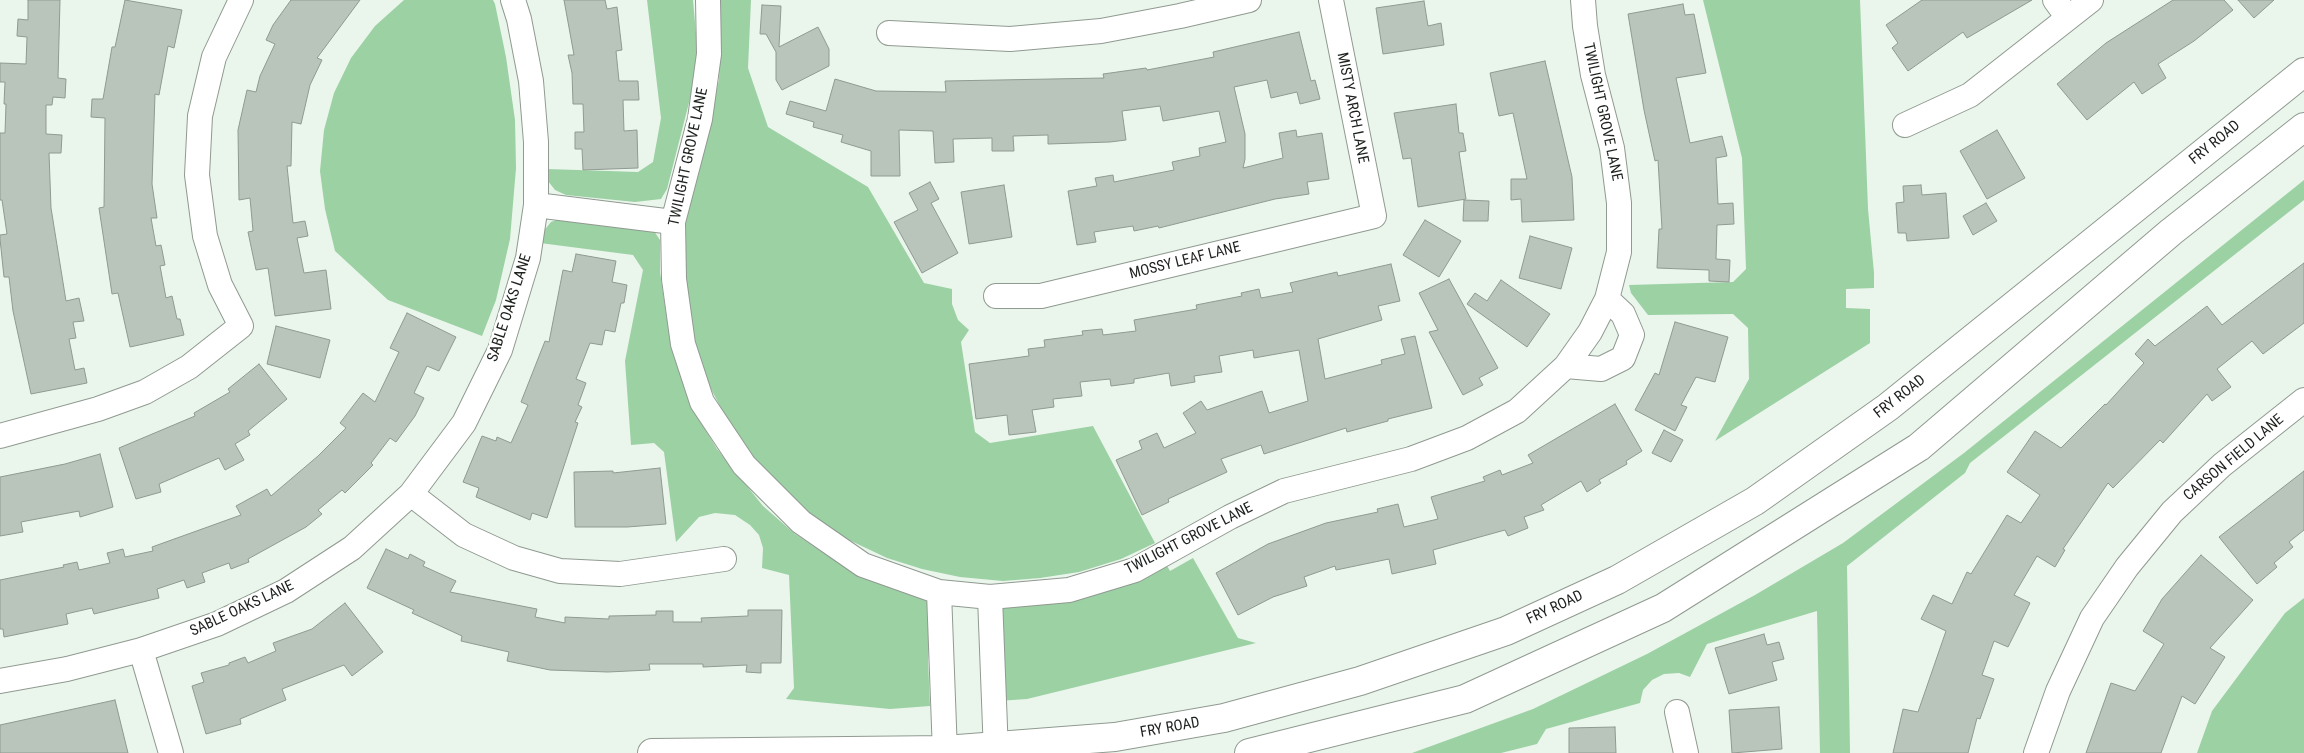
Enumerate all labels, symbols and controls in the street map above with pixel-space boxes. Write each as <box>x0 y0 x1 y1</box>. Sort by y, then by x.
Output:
street label: TWILIGHT GROVE LANE <box>1579 41 1625 183</box>
street label: MISTY ARCH LANE <box>1332 51 1372 165</box>
street label: TWILIGHT GROVE LANE <box>666 86 712 228</box>
street label: FRY ROAD <box>2186 117 2244 169</box>
street label: MOSSY LEAF LANE <box>1128 239 1242 283</box>
street label: SABLE OAKS LANE <box>484 252 536 364</box>
street label: FRY ROAD <box>1871 371 1929 423</box>
street label: CARSON FIELD LANE <box>2180 411 2288 505</box>
street label: TWILIGHT GROVE LANE <box>1122 499 1256 579</box>
street label: SABLE OAKS LANE <box>187 577 297 641</box>
street label: FRY ROAD <box>1524 587 1586 629</box>
street label: FRY ROAD <box>1139 714 1201 742</box>

